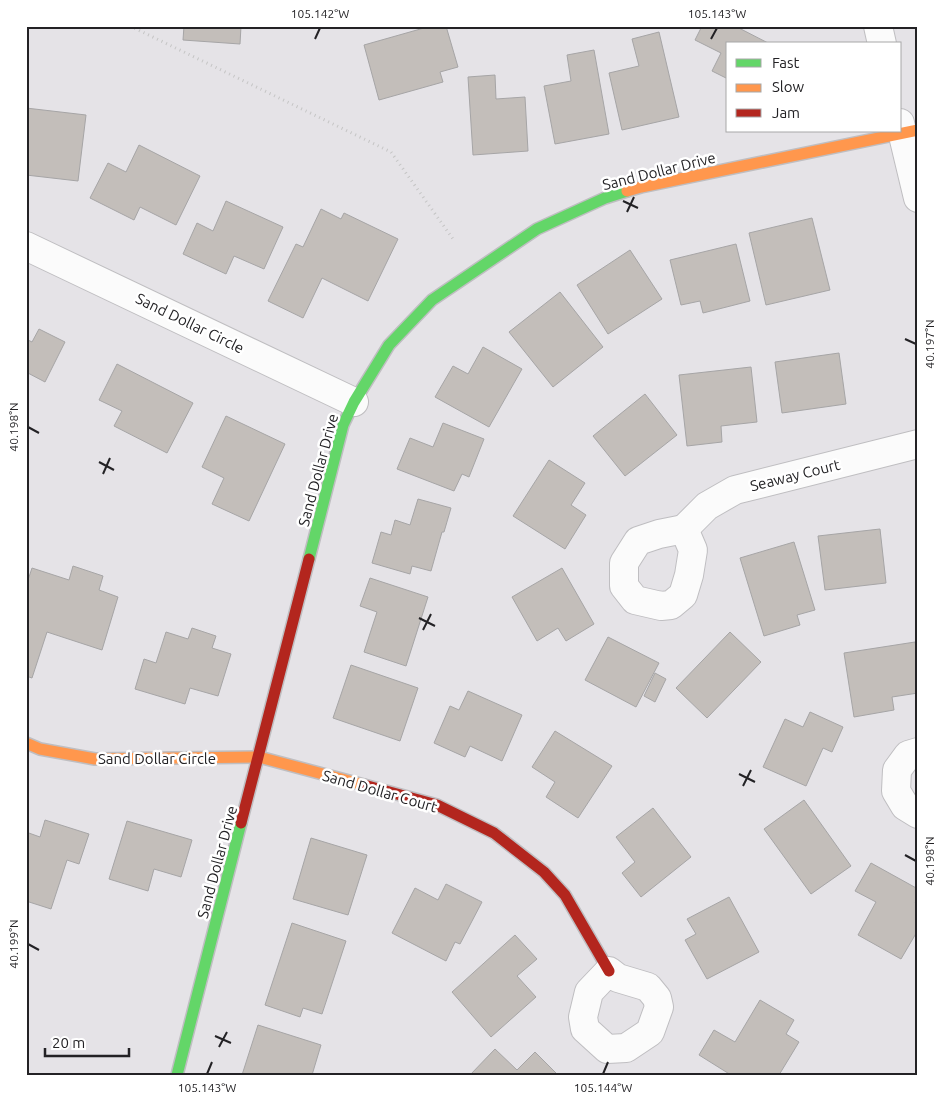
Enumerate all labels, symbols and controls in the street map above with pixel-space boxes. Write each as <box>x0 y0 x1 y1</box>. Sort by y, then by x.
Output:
text: 105.142°W <box>291 7 349 20</box>
text: 105.143°W <box>688 7 746 20</box>
legend <box>726 42 902 132</box>
text: Fast <box>772 54 800 71</box>
text: Slow <box>772 78 805 95</box>
text: Jam <box>772 104 800 121</box>
street label: Sand Dollar Drive <box>601 149 717 193</box>
street label: Sand Dollar Circle <box>133 289 247 357</box>
text: 40.197°N <box>923 319 936 369</box>
text: 40.198°N <box>7 402 20 452</box>
street label: Sand Dollar Drive <box>295 412 341 528</box>
street label: Seaway Court <box>748 456 842 494</box>
street label: Sand Dollar Circle <box>98 750 216 767</box>
street label: Sand Dollar Court <box>321 766 439 816</box>
street label: Sand Dollar Drive <box>194 804 240 920</box>
text: 40.198°N <box>923 836 936 886</box>
text: 40.199°N <box>7 919 20 969</box>
scale bar <box>45 1026 129 1058</box>
text: 20 m <box>52 1034 85 1051</box>
text: 105.143°W <box>178 1081 236 1094</box>
text: 105.144°W <box>574 1081 632 1094</box>

